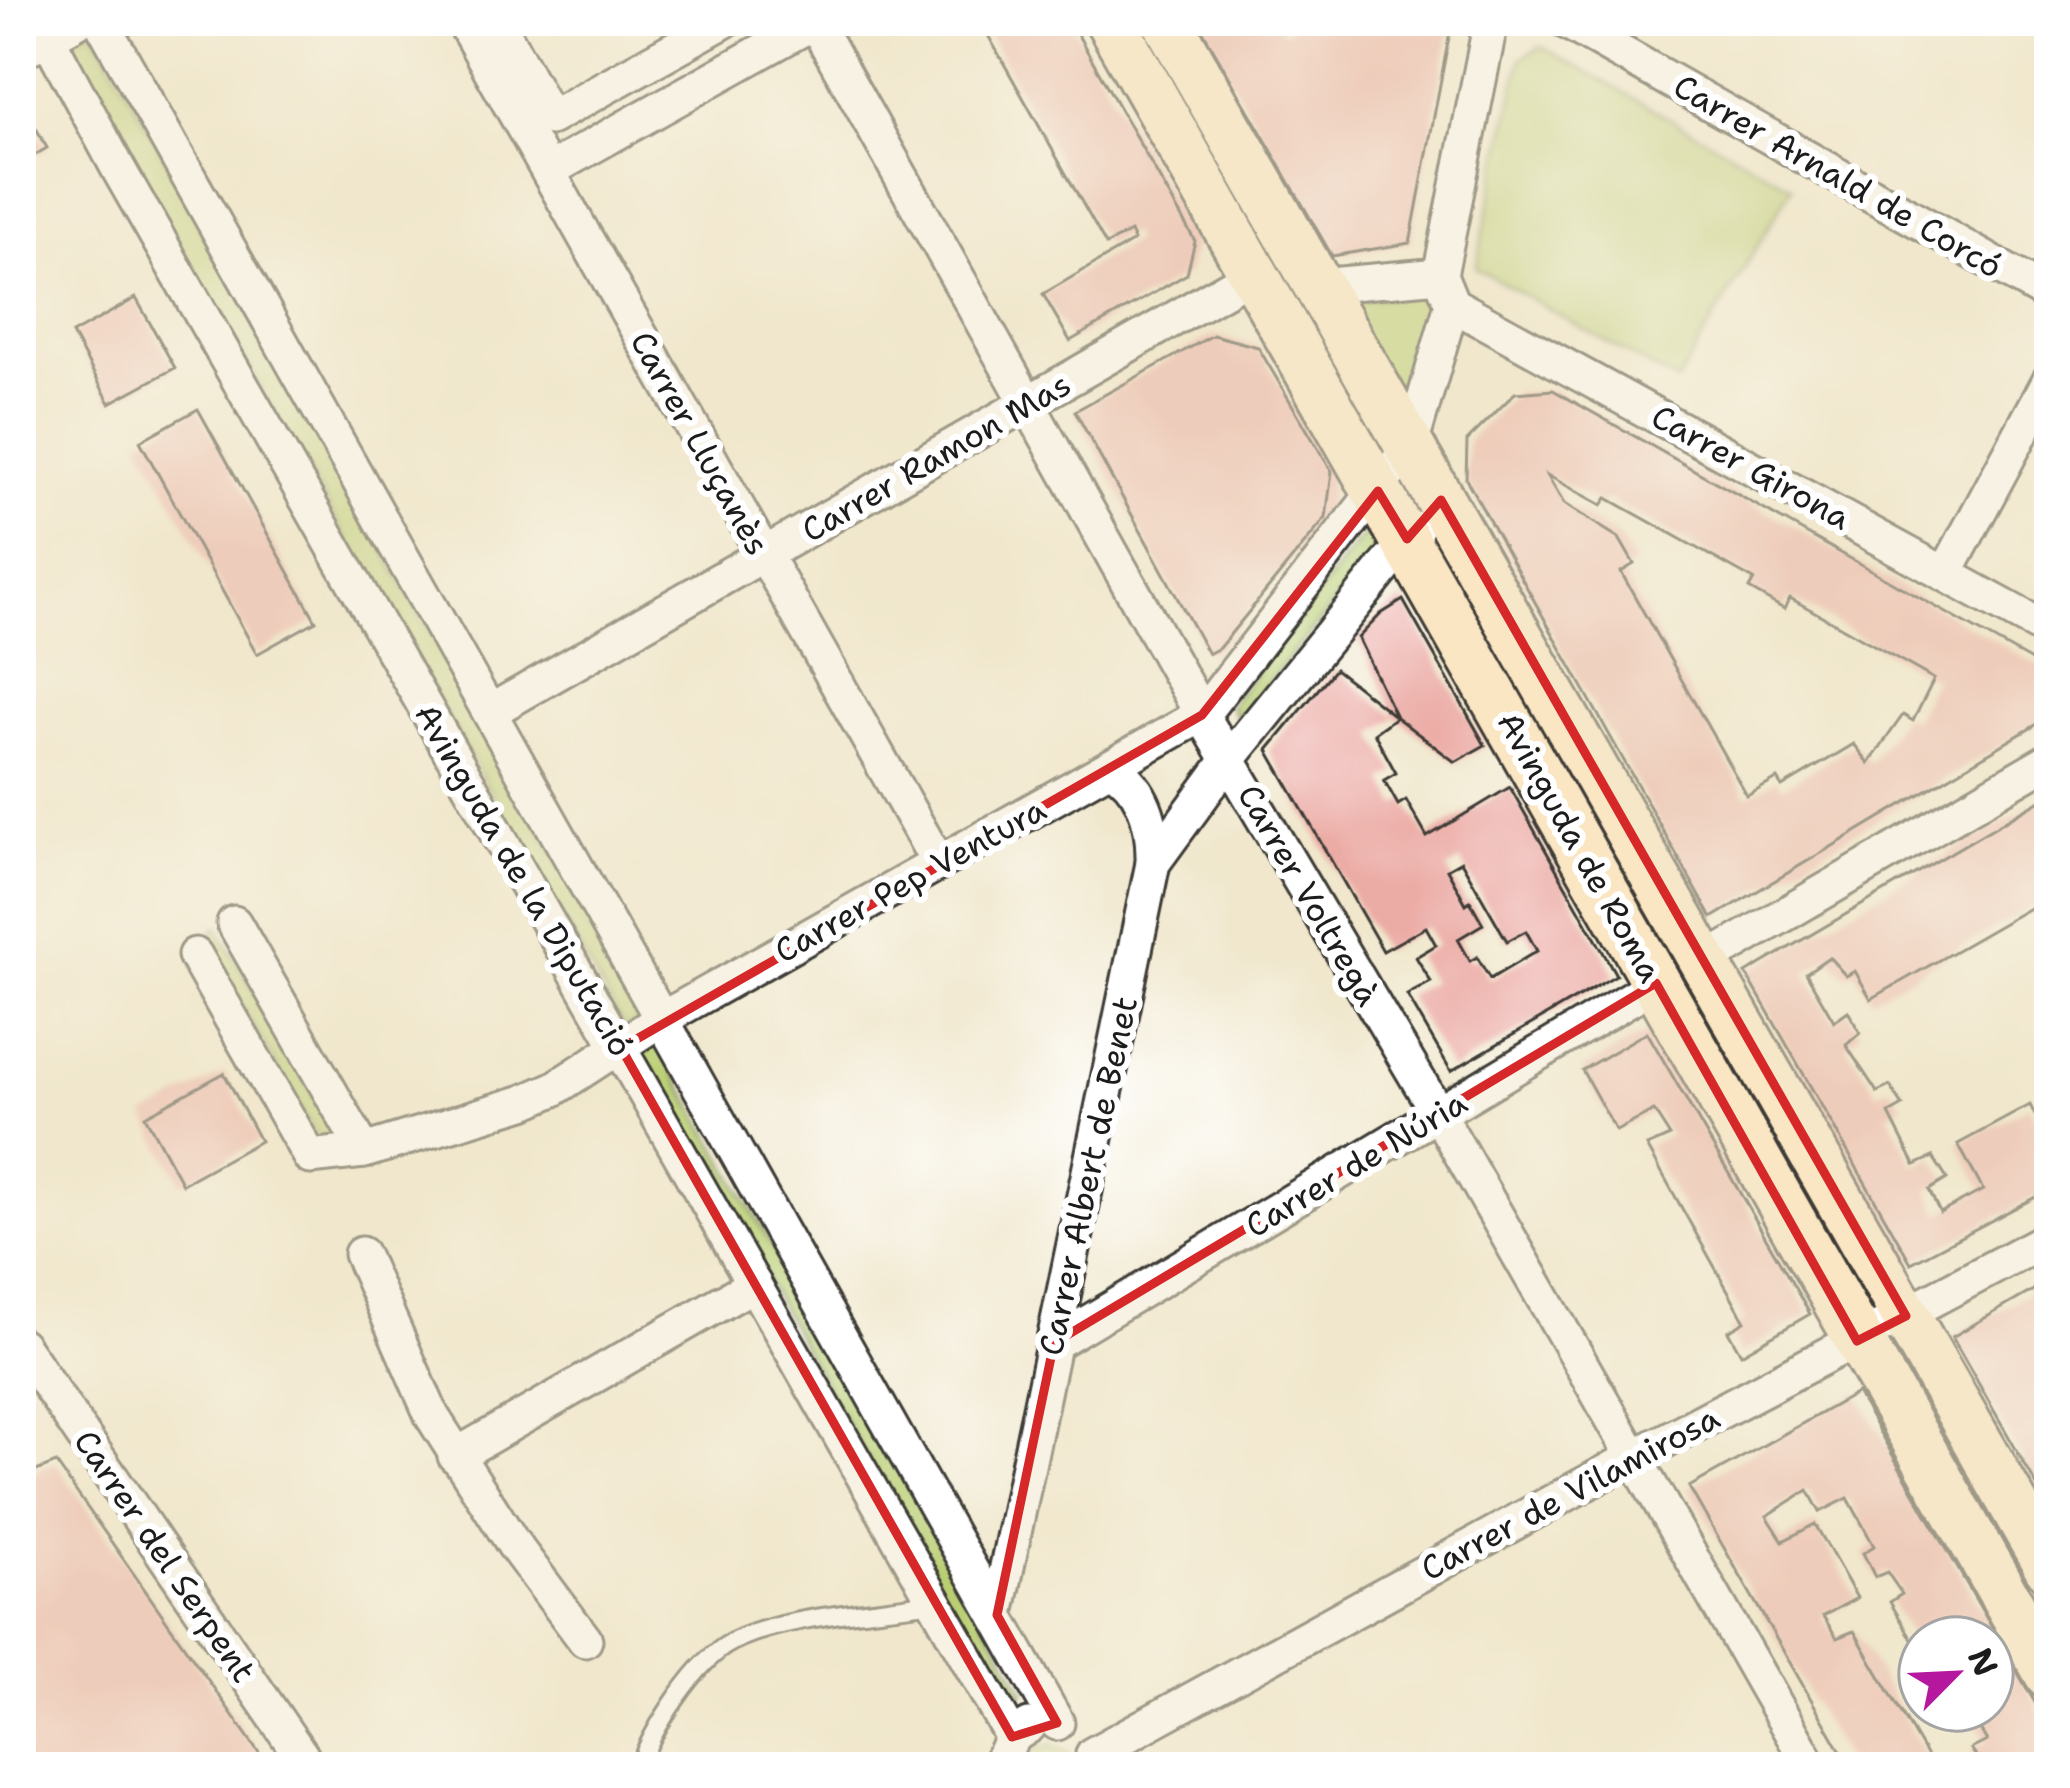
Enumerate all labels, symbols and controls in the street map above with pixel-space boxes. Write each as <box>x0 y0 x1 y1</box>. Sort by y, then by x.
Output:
street label: Carrer Arnald de Corcó <box>1665 63 2011 289</box>
street label: Carrer Lluçanès <box>620 323 780 563</box>
street label: Carrer Ramon Mas <box>793 362 1079 552</box>
street label: Carrer Girona <box>1643 394 1859 540</box>
street label: Avinguda de la Diputació <box>404 695 644 1065</box>
street label: Avinguda de Roma <box>1487 704 1673 990</box>
street label: Carrer Voltregà <box>1227 776 1391 1014</box>
street label: Carrer Pep Ventura <box>766 787 1054 973</box>
street label: Carrer Albert de Benet <box>1028 992 1148 1360</box>
street label: Carrer de Núria <box>1237 1080 1475 1248</box>
street label: Carrer de Vilamirosa <box>1413 1395 1727 1591</box>
street label: Carrer del Serpent <box>64 1421 266 1691</box>
north arrow <box>1896 1614 2016 1734</box>
text: N <box>1957 1641 2009 1683</box>

